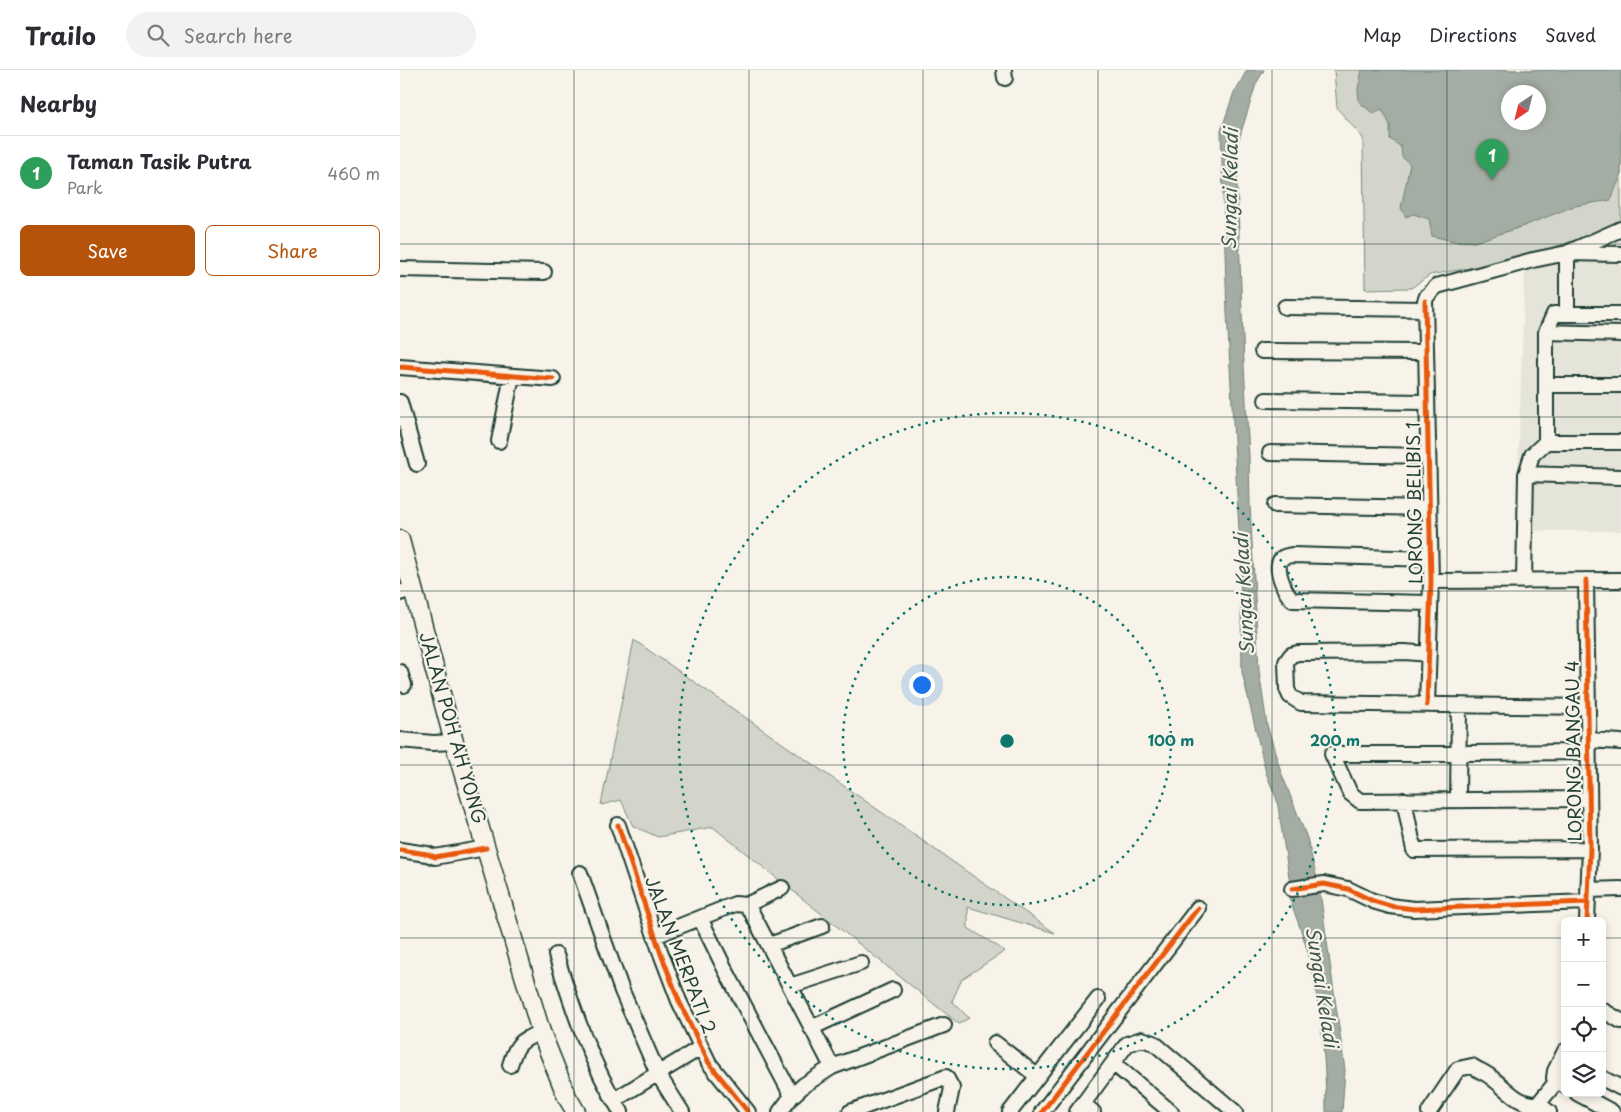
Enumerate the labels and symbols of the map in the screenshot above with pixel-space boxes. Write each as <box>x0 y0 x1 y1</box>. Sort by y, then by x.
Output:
north arrow <box>1501 85 1546 130</box>
water label: Sungai Keladi <box>1214 125 1244 250</box>
pin: 1 <box>1476 139 1508 180</box>
street label: LORONG BELIBIS 1 <box>1399 422 1428 584</box>
water label: Sungai Keladi <box>1226 530 1260 656</box>
street label: JALAN POH AH YONG <box>413 629 494 827</box>
street label: LORONG BANGAU 4 <box>1557 660 1588 842</box>
your location <box>909 672 935 698</box>
text: 100 m <box>1148 728 1194 751</box>
text: 200 m <box>1310 728 1360 751</box>
centre of rings <box>998 732 1016 750</box>
street label: JALAN MERPATI 2 <box>639 872 724 1037</box>
water label: Sungai Keladi <box>1300 925 1347 1052</box>

